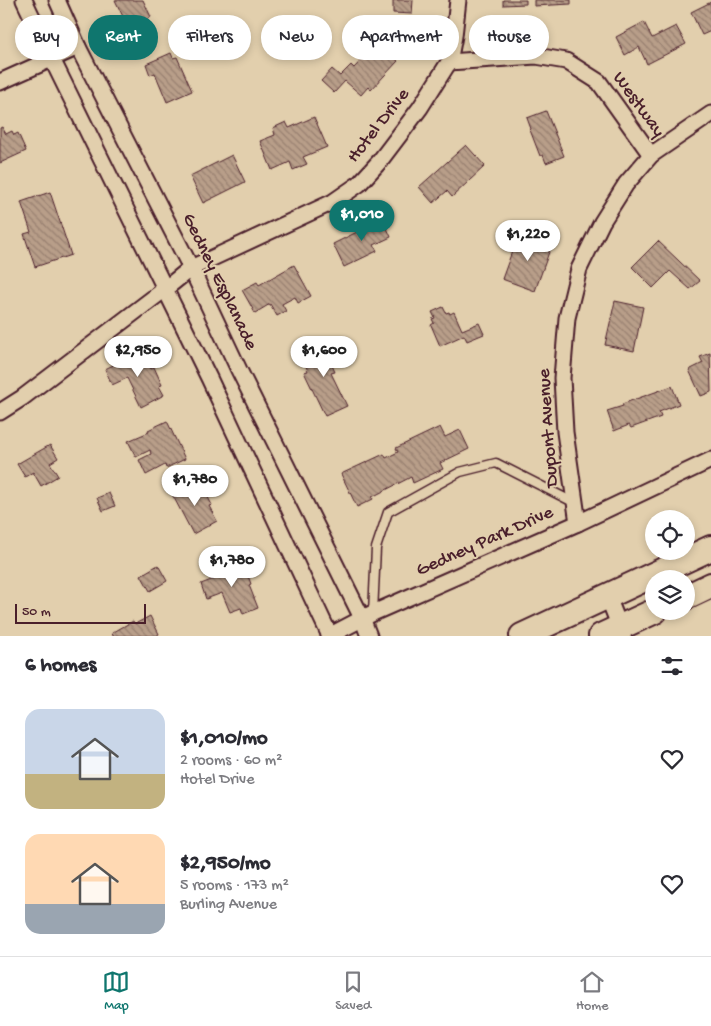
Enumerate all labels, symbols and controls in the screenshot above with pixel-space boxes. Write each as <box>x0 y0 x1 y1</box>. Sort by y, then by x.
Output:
chip: Buy <box>15 15 78 60</box>
chip: Rent <box>88 15 158 60</box>
chip: Filters <box>168 15 251 60</box>
chip: New <box>261 15 332 60</box>
chip: Apartment <box>342 15 459 60</box>
chip: House <box>469 15 549 60</box>
street label: Westway <box>607 68 670 143</box>
street label: Hotel Drive <box>343 84 415 168</box>
pin: $1,010 <box>321 200 403 242</box>
text: $1,010 <box>340 206 384 225</box>
street label: Gedney Esplanade <box>176 210 262 354</box>
pin: $1,220 <box>487 220 569 262</box>
text: $1,220 <box>506 226 550 245</box>
pin: $2,950 <box>97 336 179 378</box>
pin: $1,600 <box>283 336 365 378</box>
text: $2,950 <box>115 342 161 361</box>
text: $1,600 <box>302 342 346 361</box>
street label: Dupont Avenue <box>533 368 565 490</box>
pin: $1,780 <box>154 464 236 507</box>
text: $1,780 <box>173 471 217 490</box>
street label: Gedney Park Drive <box>413 501 557 583</box>
map controls <box>645 510 695 620</box>
button: locate <box>645 510 695 560</box>
pin: $1,780 <box>191 546 273 588</box>
text: $1,780 <box>210 552 254 571</box>
button: layers <box>645 570 695 620</box>
scale bar <box>15 601 146 624</box>
text: 50 m <box>22 604 51 621</box>
icon: filters <box>658 652 686 680</box>
text: 6 homes <box>25 654 96 679</box>
text: $1,010/mo <box>180 727 268 752</box>
icon: home <box>65 729 125 789</box>
icon: heart <box>658 745 686 773</box>
text: 2 rooms · 60 m² <box>180 752 282 771</box>
text: Hotel Drive <box>180 771 254 790</box>
text: $2,950/mo <box>180 852 271 877</box>
icon: home <box>65 854 125 914</box>
icon: heart <box>658 870 686 898</box>
text: 5 rooms · 173 m² <box>180 877 289 896</box>
text: Burling Avenue <box>180 896 277 915</box>
tab: Map <box>102 968 130 1015</box>
tab: Saved <box>335 968 371 1015</box>
tab: Home <box>576 968 609 1015</box>

